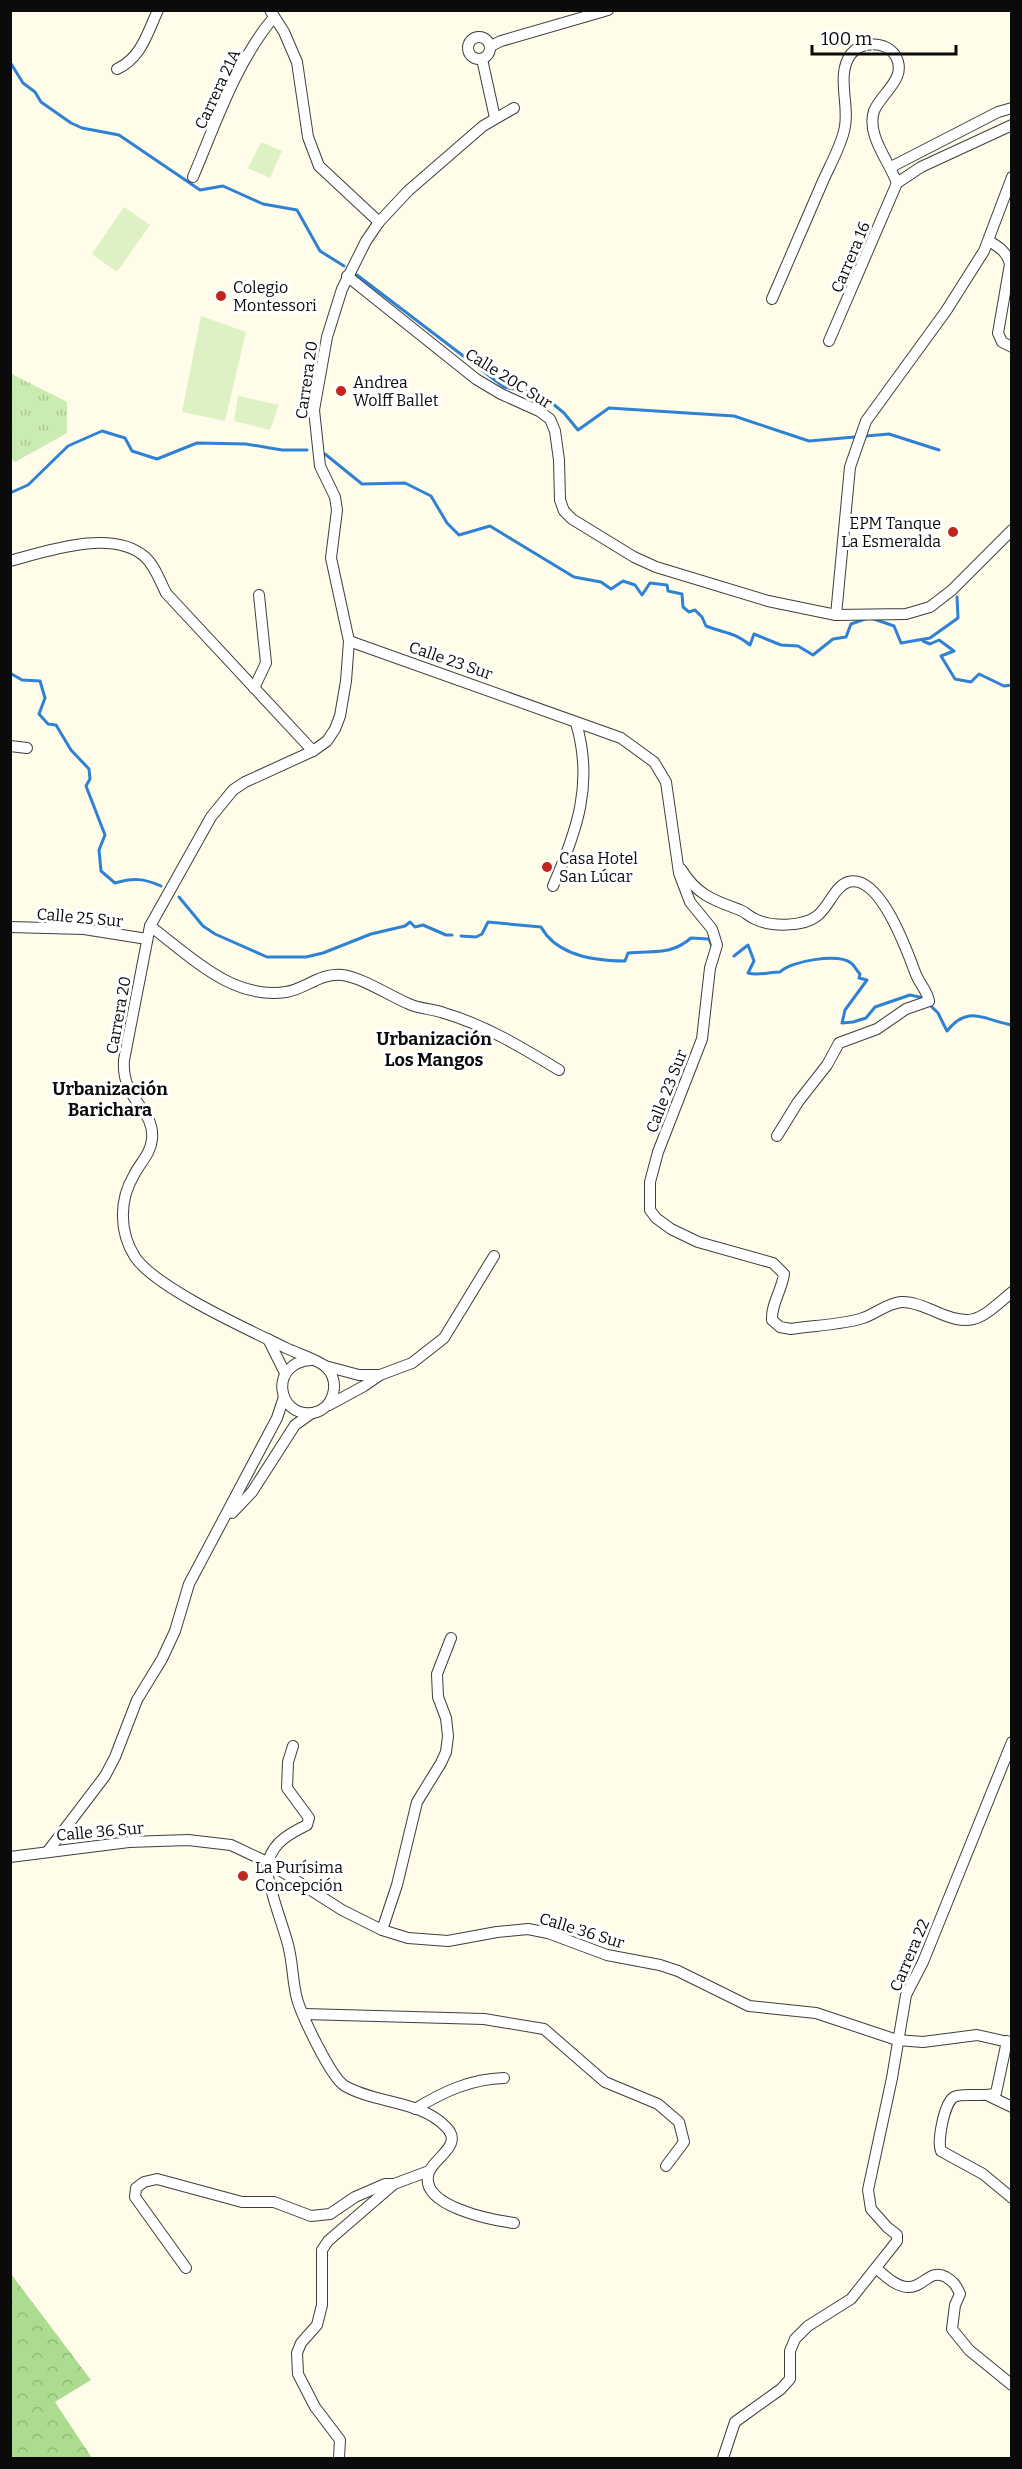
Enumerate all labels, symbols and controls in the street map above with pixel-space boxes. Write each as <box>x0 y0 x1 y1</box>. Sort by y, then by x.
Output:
scale bar <box>812 18 956 56</box>
text: 100 m <box>821 28 872 50</box>
street label: Carrera 21A <box>191 46 245 132</box>
street label: Carrera 16 <box>827 219 874 296</box>
place label: Colegio Montessori <box>233 278 317 315</box>
marker: Colegio Montessori <box>214 289 228 303</box>
street label: Carrera 20 <box>292 340 321 420</box>
street label: Calle 20C Sur <box>462 344 556 413</box>
place label: Andrea Wolff Ballet <box>353 373 439 410</box>
marker: Andrea Wolff Ballet <box>334 384 348 398</box>
place label: EPM Tanque La Esmeralda <box>841 514 941 551</box>
marker: EPM Tanque La Esmeralda <box>946 525 960 539</box>
street label: Calle 23 Sur <box>406 637 495 684</box>
place label: Casa Hotel San Lúcar <box>559 849 638 886</box>
marker: Casa Hotel San Lúcar <box>540 860 554 874</box>
street label: Calle 25 Sur <box>36 904 124 931</box>
street label: Carrera 20 <box>102 975 135 1055</box>
district label: Urbanización Los Mangos <box>376 1028 492 1071</box>
street label: Calle 23 Sur <box>642 1047 691 1135</box>
district label: Urbanización Barichara <box>52 1078 168 1121</box>
street label: Calle 36 Sur <box>55 1818 145 1845</box>
place label: La Purísima Concepción <box>255 1858 343 1895</box>
marker: La Purísima Concepción <box>236 1869 250 1883</box>
street label: Calle 36 Sur <box>537 1909 627 1952</box>
street label: Carrera 22 <box>886 1916 933 1994</box>

